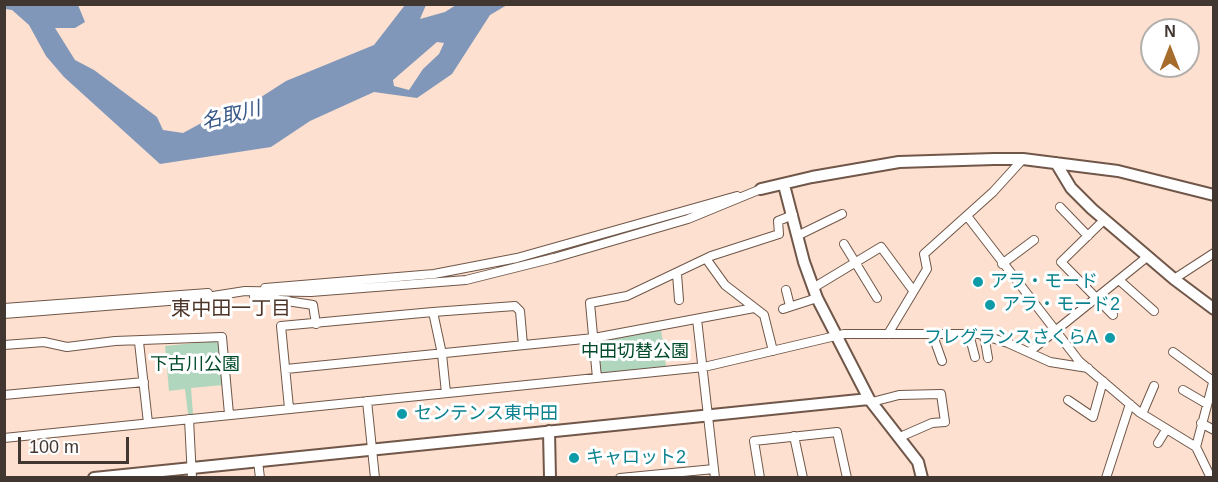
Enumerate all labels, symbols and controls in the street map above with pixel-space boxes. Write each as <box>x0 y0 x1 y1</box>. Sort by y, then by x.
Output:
north arrow <box>1140 18 1200 78</box>
text: N <box>1164 23 1176 40</box>
water label: 名取川 <box>199 97 263 135</box>
place label: アラ・モード <box>990 271 1098 293</box>
marker: アラ・モード <box>971 275 985 289</box>
place label: アラ・モード2 <box>1002 294 1120 316</box>
district label: 東中田一丁目 <box>171 297 291 321</box>
marker: アラ・モード2 <box>983 298 997 312</box>
place label: フレグランスさくらA <box>924 327 1098 349</box>
marker: フレグランスさくらA <box>1103 331 1117 345</box>
park label: 中田切替公園 <box>581 341 689 363</box>
park label: 下古川公園 <box>150 354 240 376</box>
place label: センテンス東中田 <box>414 403 558 425</box>
marker: センテンス東中田 <box>395 407 409 421</box>
scale bar <box>21 425 132 463</box>
text: 100 m <box>29 437 79 457</box>
place label: キャロット2 <box>586 447 686 469</box>
marker: キャロット2 <box>567 451 581 465</box>

